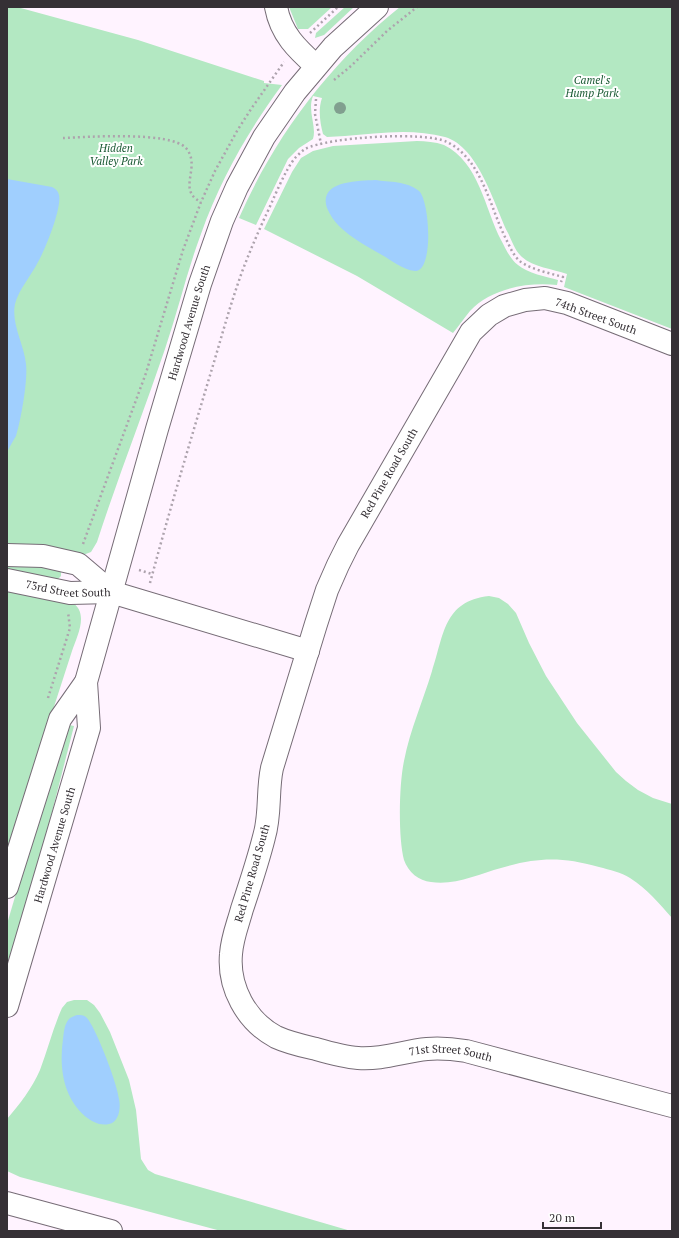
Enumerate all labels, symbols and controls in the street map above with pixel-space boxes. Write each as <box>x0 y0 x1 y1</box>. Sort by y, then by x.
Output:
park label: Camel's Hump Park <box>564 73 619 100</box>
park label: Hidden Valley Park <box>89 141 143 168</box>
street label: Hardwood Avenue South <box>165 262 213 382</box>
street label: 74th Street South <box>553 295 639 337</box>
street label: Red Pine Road South <box>357 425 421 521</box>
street label: 73rd Street South <box>24 577 111 600</box>
street label: Hardwood Avenue South <box>31 785 78 905</box>
street label: Red Pine Road South <box>231 822 273 924</box>
street label: 71st Street South <box>408 1042 494 1065</box>
scale bar <box>543 1204 601 1230</box>
text: 20 m <box>549 1210 576 1225</box>

